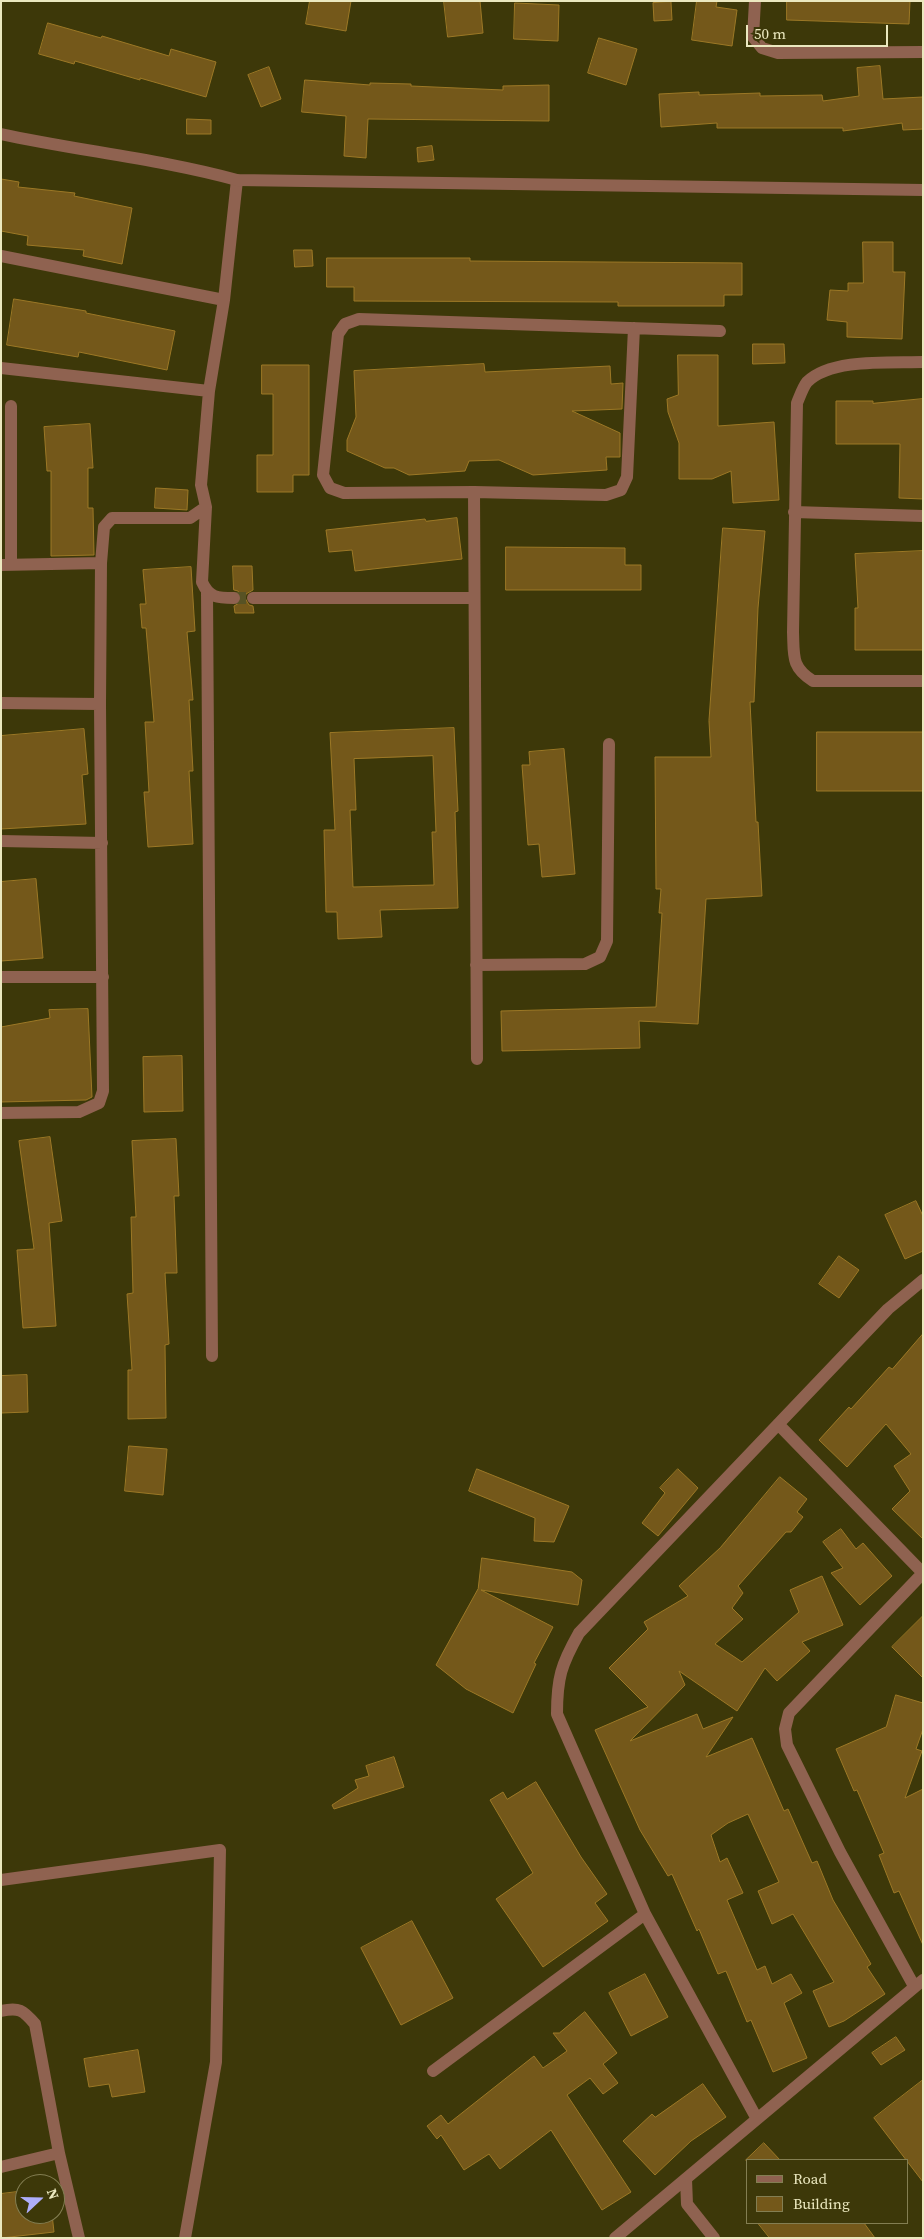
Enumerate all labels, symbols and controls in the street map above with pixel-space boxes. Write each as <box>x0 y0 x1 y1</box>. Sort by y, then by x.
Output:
scale bar <box>749 15 892 47</box>
text: 50 m <box>754 23 786 44</box>
legend <box>746 2159 909 2224</box>
text: Road <box>793 2168 827 2189</box>
north arrow <box>15 2174 65 2224</box>
text: N <box>42 2186 64 2202</box>
text: Building <box>793 2193 850 2214</box>

